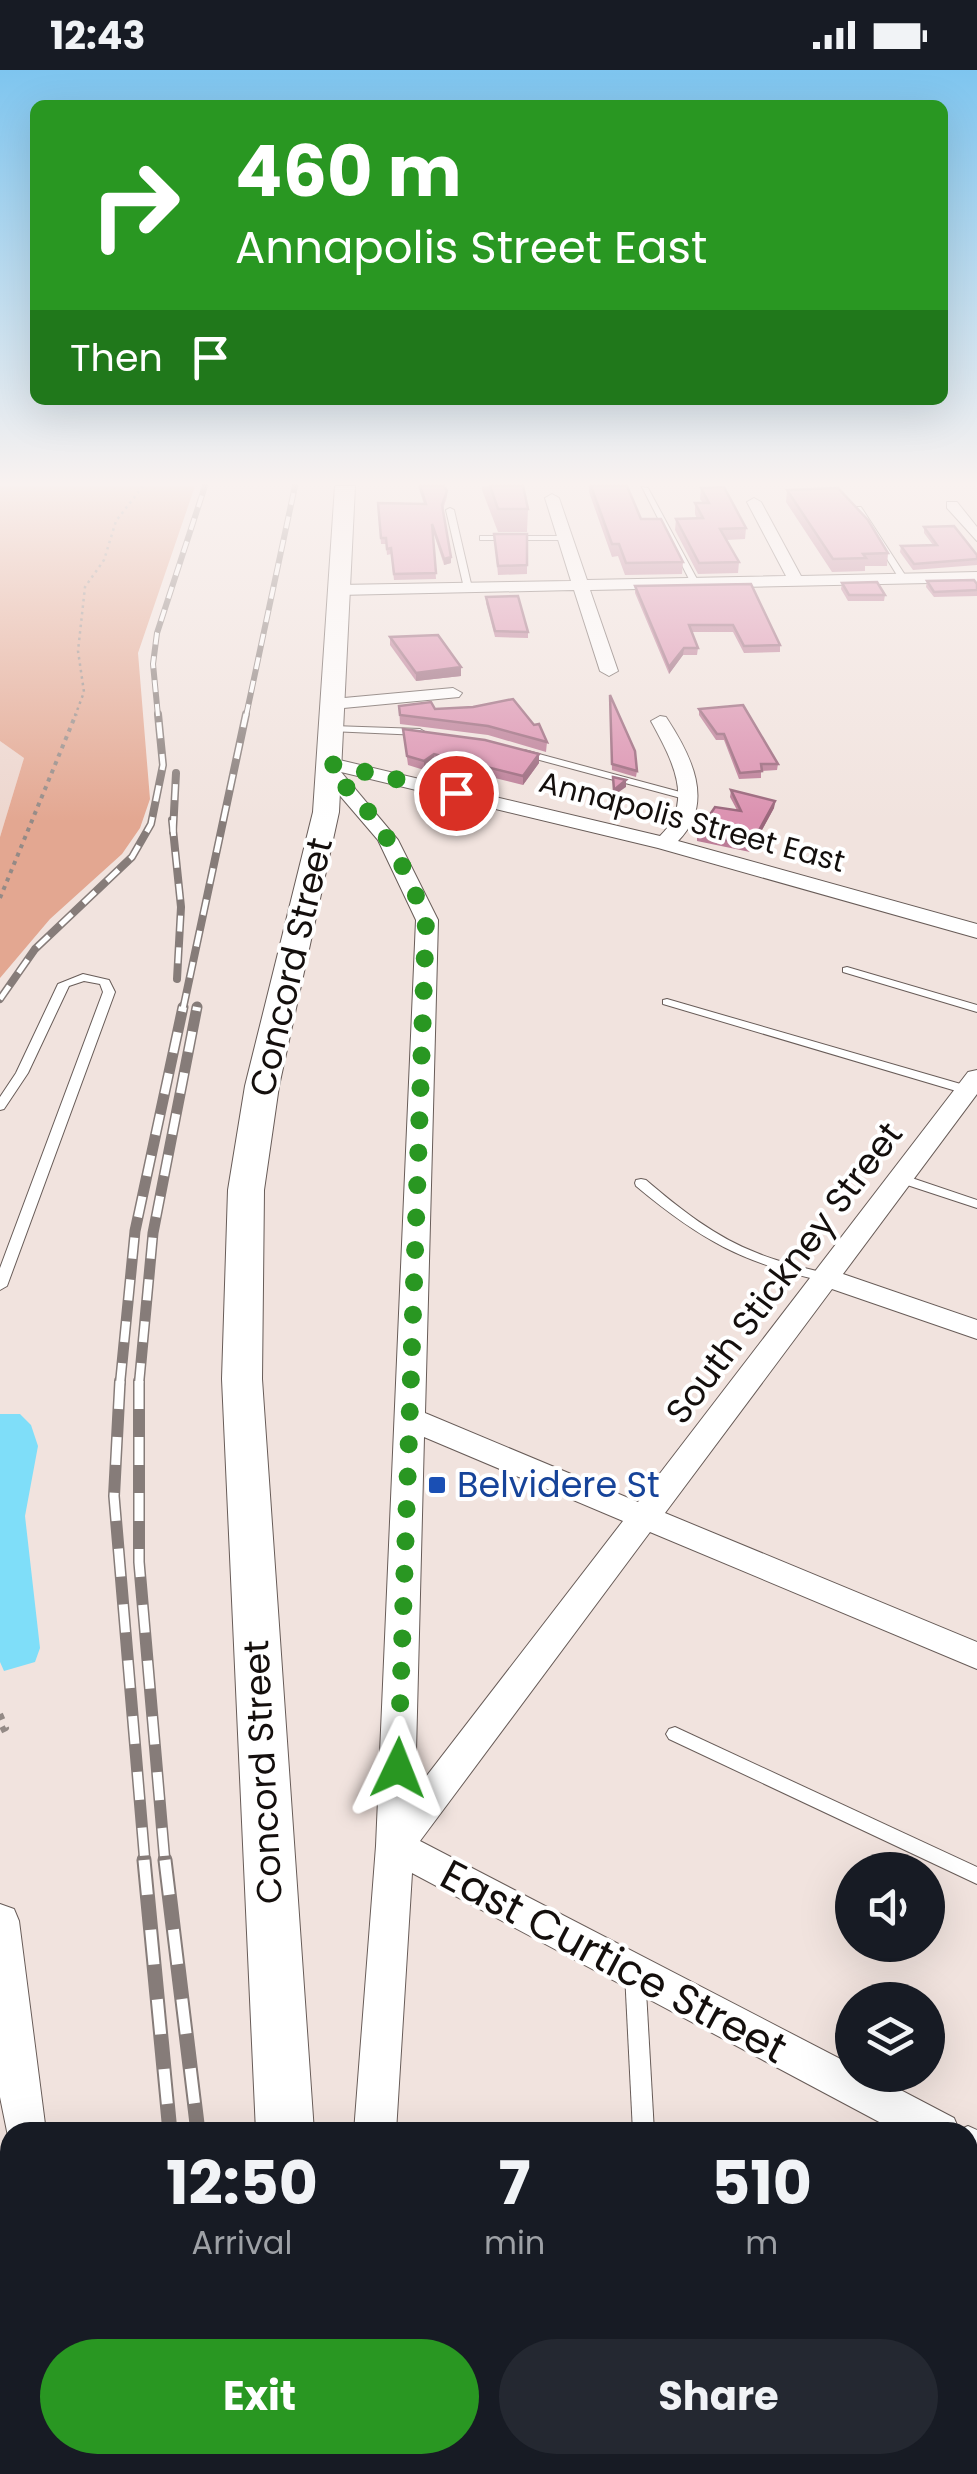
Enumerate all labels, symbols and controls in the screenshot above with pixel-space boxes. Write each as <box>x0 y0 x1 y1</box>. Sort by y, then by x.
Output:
text: 12:43 <box>50 9 146 62</box>
text: 460 m <box>235 122 462 221</box>
icon: right <box>70 140 200 270</box>
text: Annapolis Street East <box>235 216 707 279</box>
icon: arrive <box>183 330 238 385</box>
text: Then <box>70 331 163 384</box>
pin <box>414 751 499 836</box>
street label: Annapolis Street East <box>534 760 850 883</box>
icon: arrive <box>429 766 484 821</box>
street label: Concord Street <box>237 833 344 1101</box>
street label: South Stickney Street <box>654 1112 913 1434</box>
place label: Belvidere St <box>457 1460 660 1509</box>
marker: Belvidere St <box>426 1474 448 1496</box>
street label: Concord Street <box>231 1639 294 1905</box>
position arrow <box>346 1716 450 1820</box>
street label: East Curtice Street <box>430 1845 797 2078</box>
map controls <box>835 1852 945 2092</box>
button: sound <box>835 1852 945 1962</box>
button: layers <box>835 1982 945 2092</box>
text: 12:50 <box>166 2141 318 2225</box>
text: 7 <box>499 2141 531 2225</box>
text: 510 <box>711 2141 812 2225</box>
text: Arrival <box>192 2220 292 2265</box>
text: min <box>484 2220 545 2265</box>
text: m <box>745 2220 778 2265</box>
button: Exit <box>40 2339 479 2454</box>
button: Share <box>499 2339 938 2454</box>

